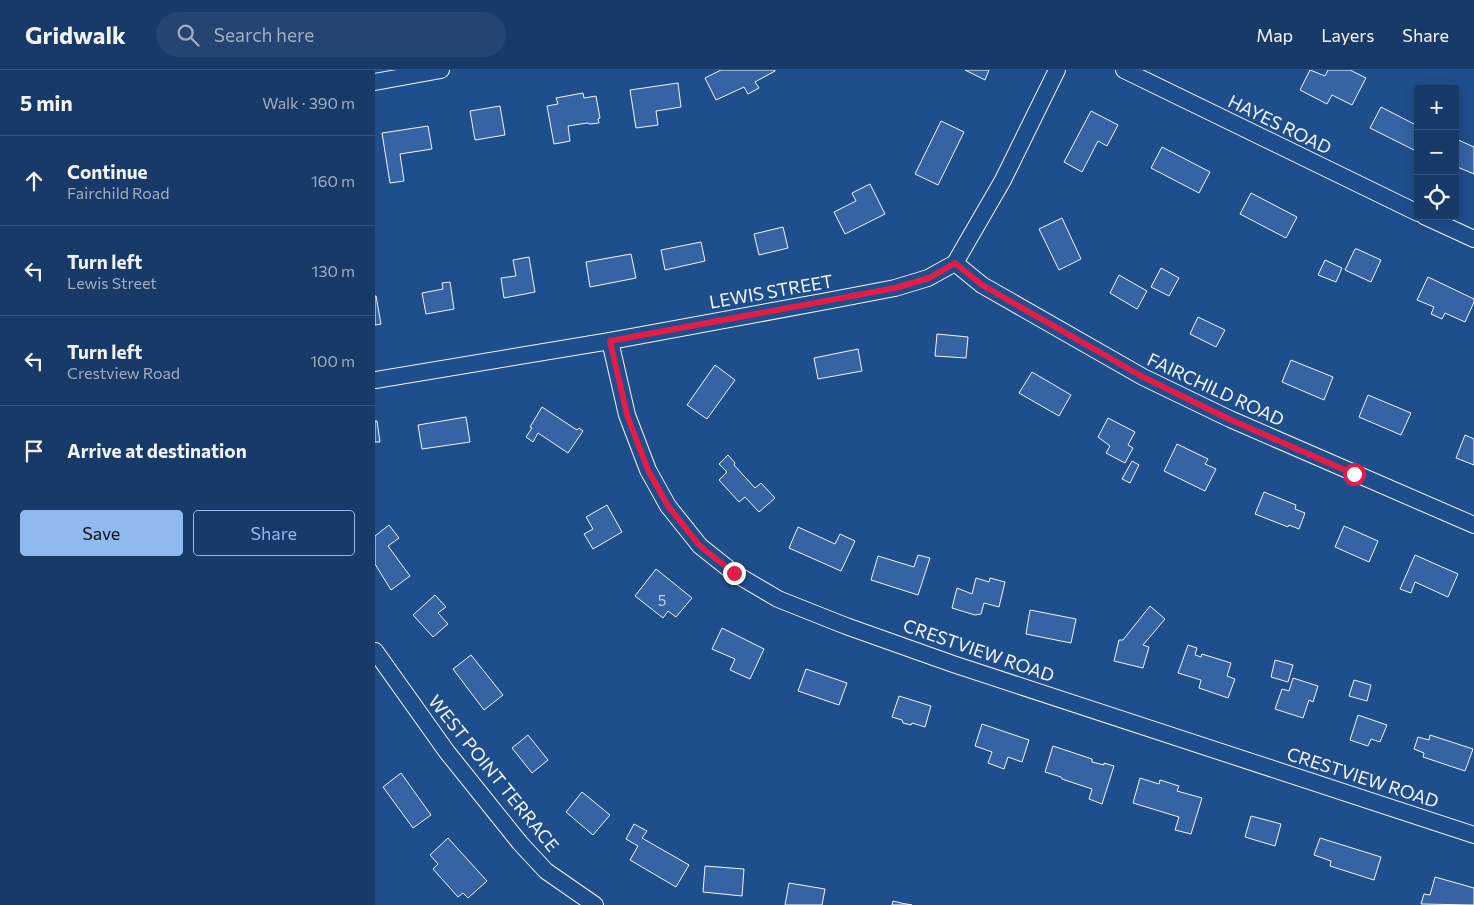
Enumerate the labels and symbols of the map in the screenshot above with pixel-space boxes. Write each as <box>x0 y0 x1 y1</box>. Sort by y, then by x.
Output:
street label: HAYES ROAD <box>1225 89 1335 159</box>
street label: LEWIS STREET <box>707 269 835 313</box>
street label: FAIRCHILD ROAD <box>1144 348 1288 430</box>
route start <box>1343 463 1366 486</box>
route end <box>723 562 746 585</box>
house number: 5 <box>658 591 666 609</box>
street label: CRESTVIEW ROAD <box>901 614 1057 686</box>
street label: WEST POINT TERRACE <box>424 690 564 856</box>
street label: CRESTVIEW ROAD <box>1284 742 1442 812</box>

